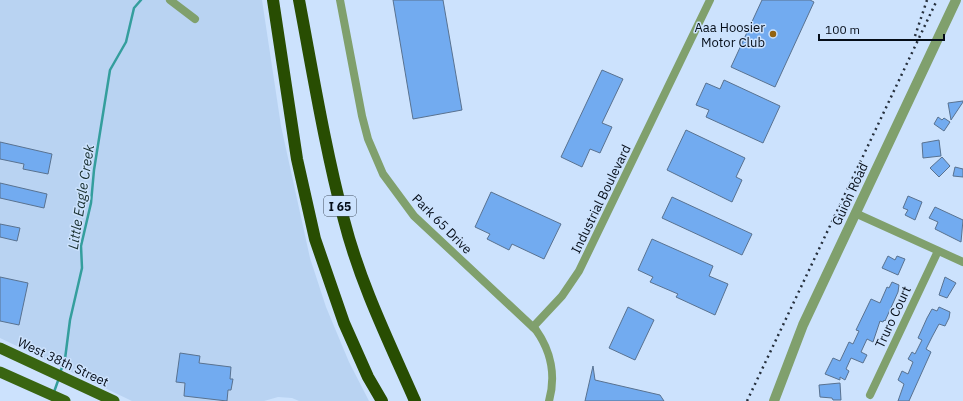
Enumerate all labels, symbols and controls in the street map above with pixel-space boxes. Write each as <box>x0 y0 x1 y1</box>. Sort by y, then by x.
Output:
scale bar <box>819 16 944 42</box>
place label: Aaa Hoosier Motor Club <box>694 19 765 51</box>
text: 100 m <box>825 22 860 37</box>
marker: Aaa Hoosier Motor Club <box>768 29 778 39</box>
street label: Industrial Boulevard <box>567 142 635 256</box>
water label: Little Eagle Creek <box>64 143 98 251</box>
street label: Guion Road <box>828 160 872 228</box>
street label: Park 65 Drive <box>408 190 476 258</box>
road number: I 65 <box>324 196 356 216</box>
street label: Truro Court <box>871 283 915 351</box>
street label: West 38th Street <box>15 333 111 391</box>

